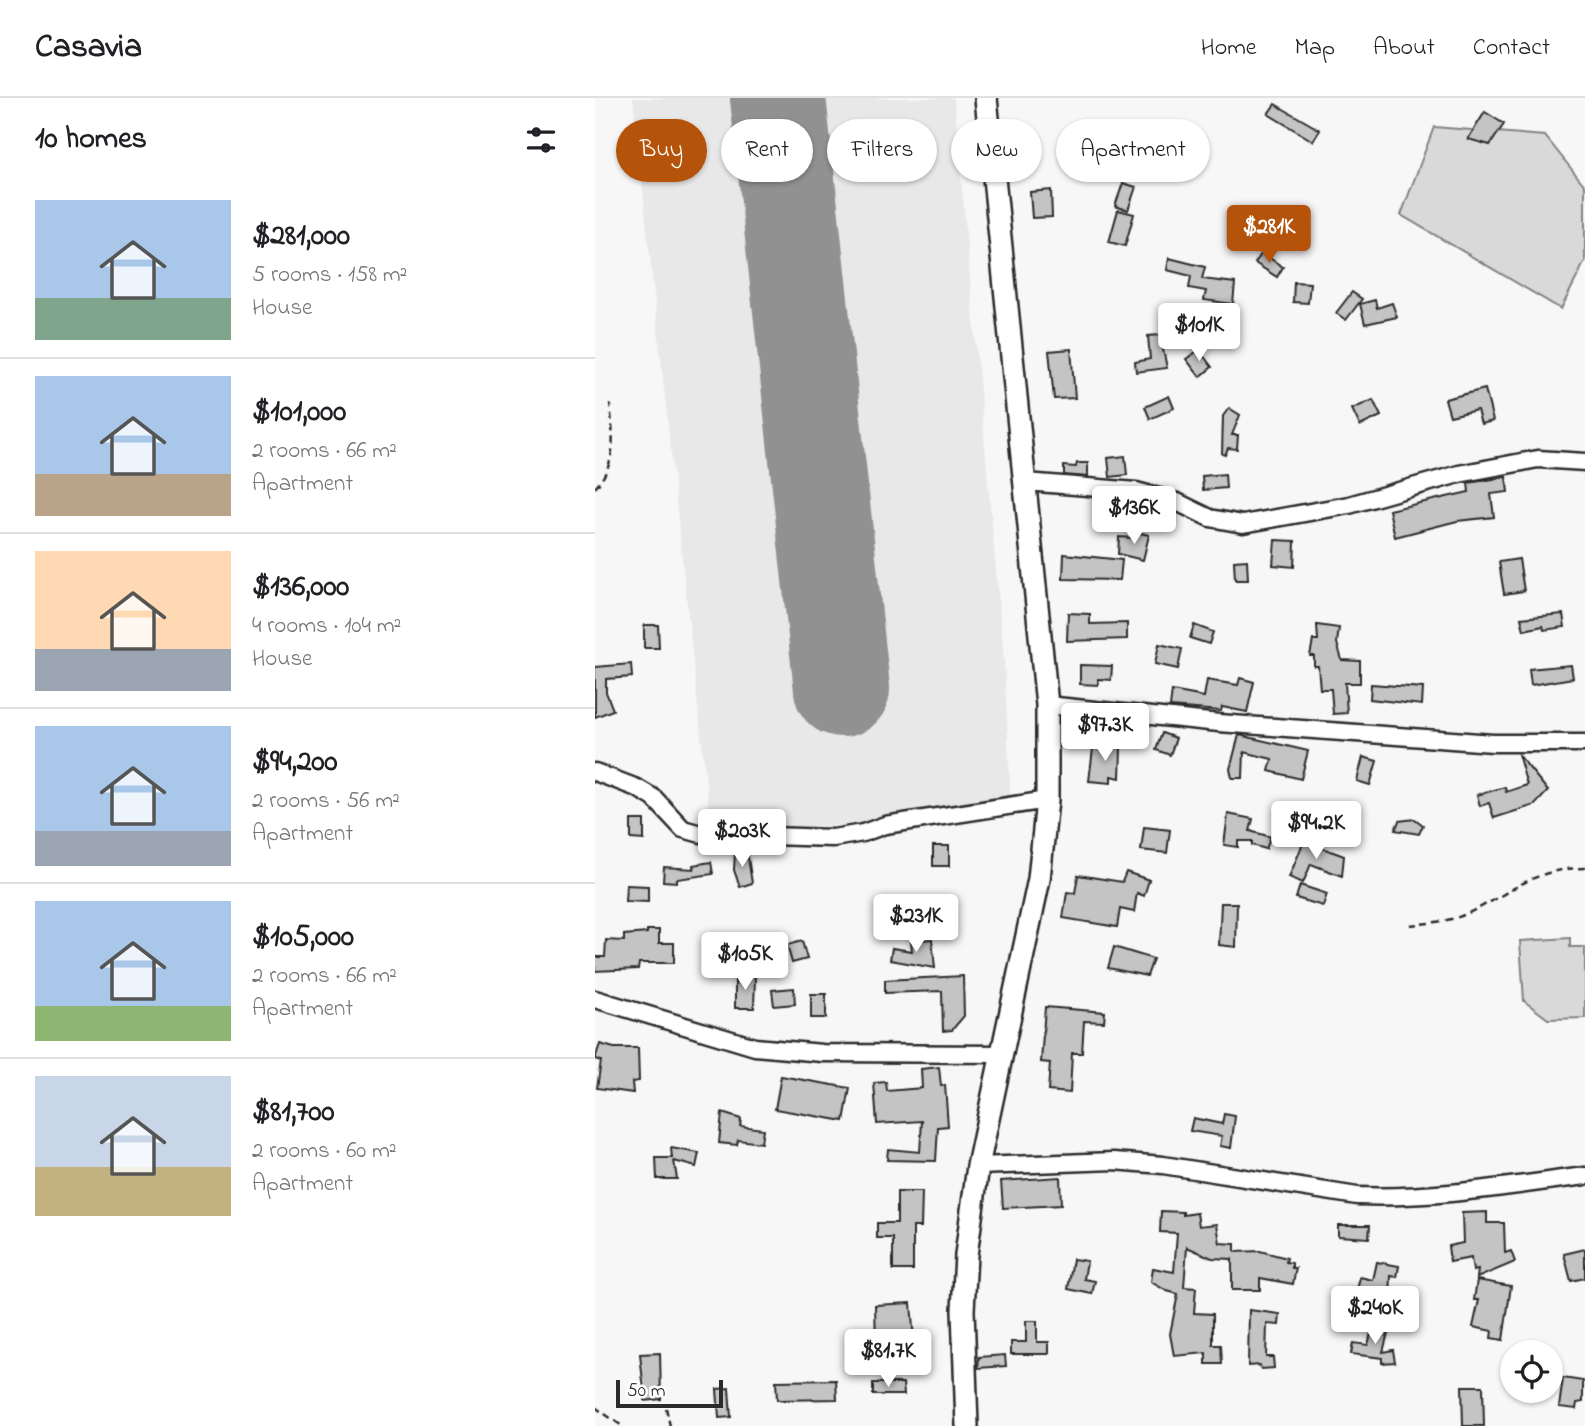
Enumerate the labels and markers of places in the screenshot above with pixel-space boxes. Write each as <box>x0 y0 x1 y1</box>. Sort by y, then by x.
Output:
pin: $281K <box>1220 206 1318 265</box>
pin: $101K <box>1150 303 1248 363</box>
pin: $136K <box>1085 486 1183 546</box>
pin: $97.3K <box>1048 704 1162 763</box>
pin: $94.2K <box>1259 802 1373 861</box>
pin: $203K <box>693 810 791 869</box>
pin: $231K <box>867 894 965 954</box>
pin: $105K <box>696 932 794 992</box>
pin: $240K <box>1326 1286 1424 1346</box>
pin: $81.7K <box>831 1330 945 1389</box>

